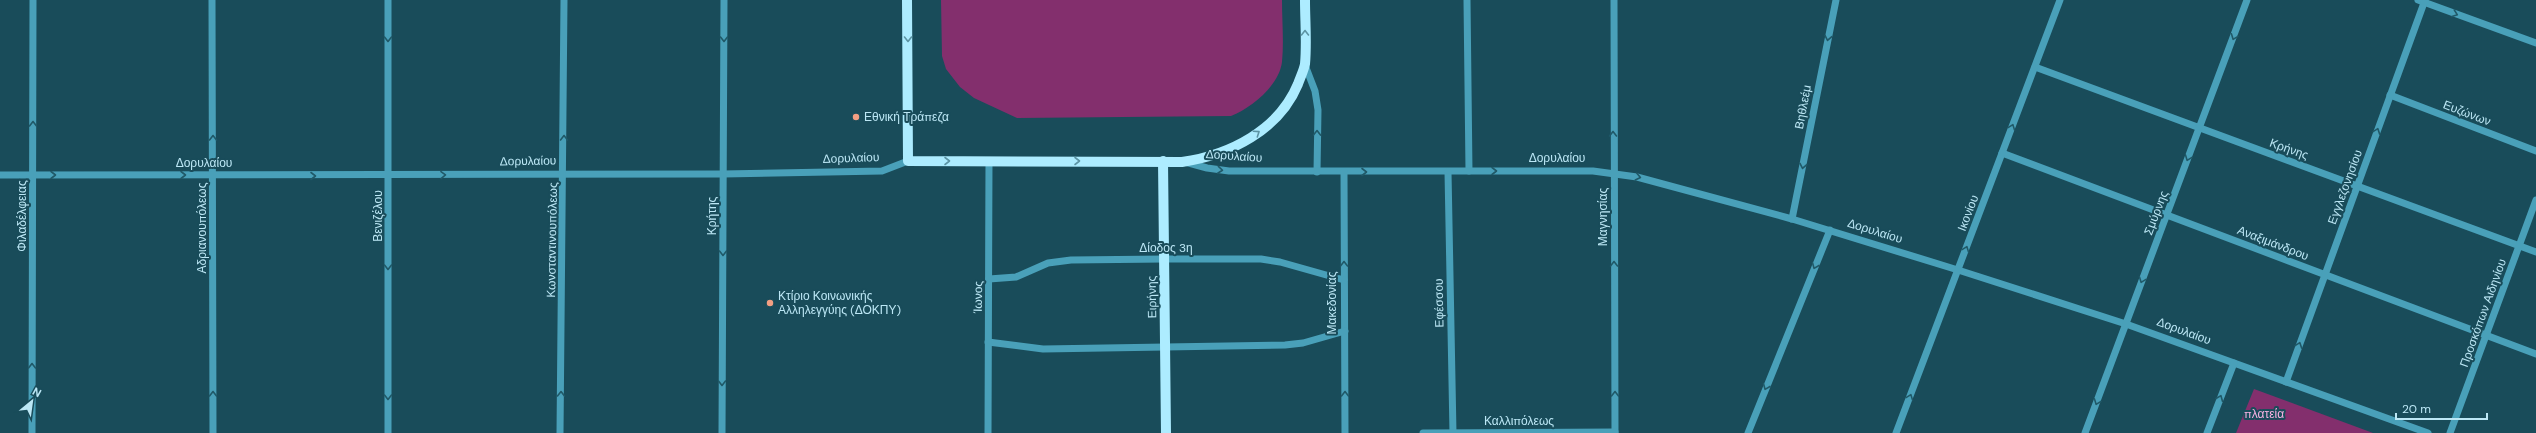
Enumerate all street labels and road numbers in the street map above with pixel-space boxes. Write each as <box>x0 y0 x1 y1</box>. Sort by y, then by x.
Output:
street label: Βηθλεέμ <box>1791 83 1815 130</box>
street label: Ευζώνων <box>2441 97 2493 129</box>
street label: Κρήνης <box>2267 135 2311 163</box>
street label: Δορυλαίου <box>1205 146 1263 166</box>
street label: Εγγλεζονησίου <box>2324 147 2366 227</box>
street label: Δορυλαίου <box>822 149 880 167</box>
street label: Δορυλαίου <box>1529 150 1585 166</box>
street label: Δορυλαίου <box>499 153 557 169</box>
street label: Δορυλαίου <box>176 155 232 171</box>
street label: Φιλαδέλφειας <box>14 180 30 252</box>
street label: Αδριανουπόλεως <box>194 182 210 274</box>
street label: Κωνσταντινουπόλεως <box>543 182 561 298</box>
street label: Μαγνησίας <box>1595 188 1611 246</box>
street label: Σμύρνης <box>2140 188 2172 237</box>
street label: Βενιζέλου <box>370 190 386 242</box>
street label: Ικονίου <box>1954 193 1982 233</box>
street label: Κρήτης <box>704 196 720 235</box>
street label: Δορυλαίου <box>1846 215 1904 247</box>
street label: Αναξιμάνδρου <box>2235 222 2311 264</box>
street label: Δίοδος 3η <box>1139 240 1193 256</box>
street label: Προσκόπων Αιδηνίου <box>2456 257 2510 369</box>
street label: Μακεδονίας <box>1324 271 1340 335</box>
street label: Ειρήνης <box>1144 275 1160 318</box>
street label: Εφέσσου <box>1431 278 1447 328</box>
street label: Ίωνος <box>970 280 986 314</box>
street label: Δορυλαίου <box>2155 314 2213 348</box>
street label: Καλλιπόλεως <box>1484 413 1554 429</box>

